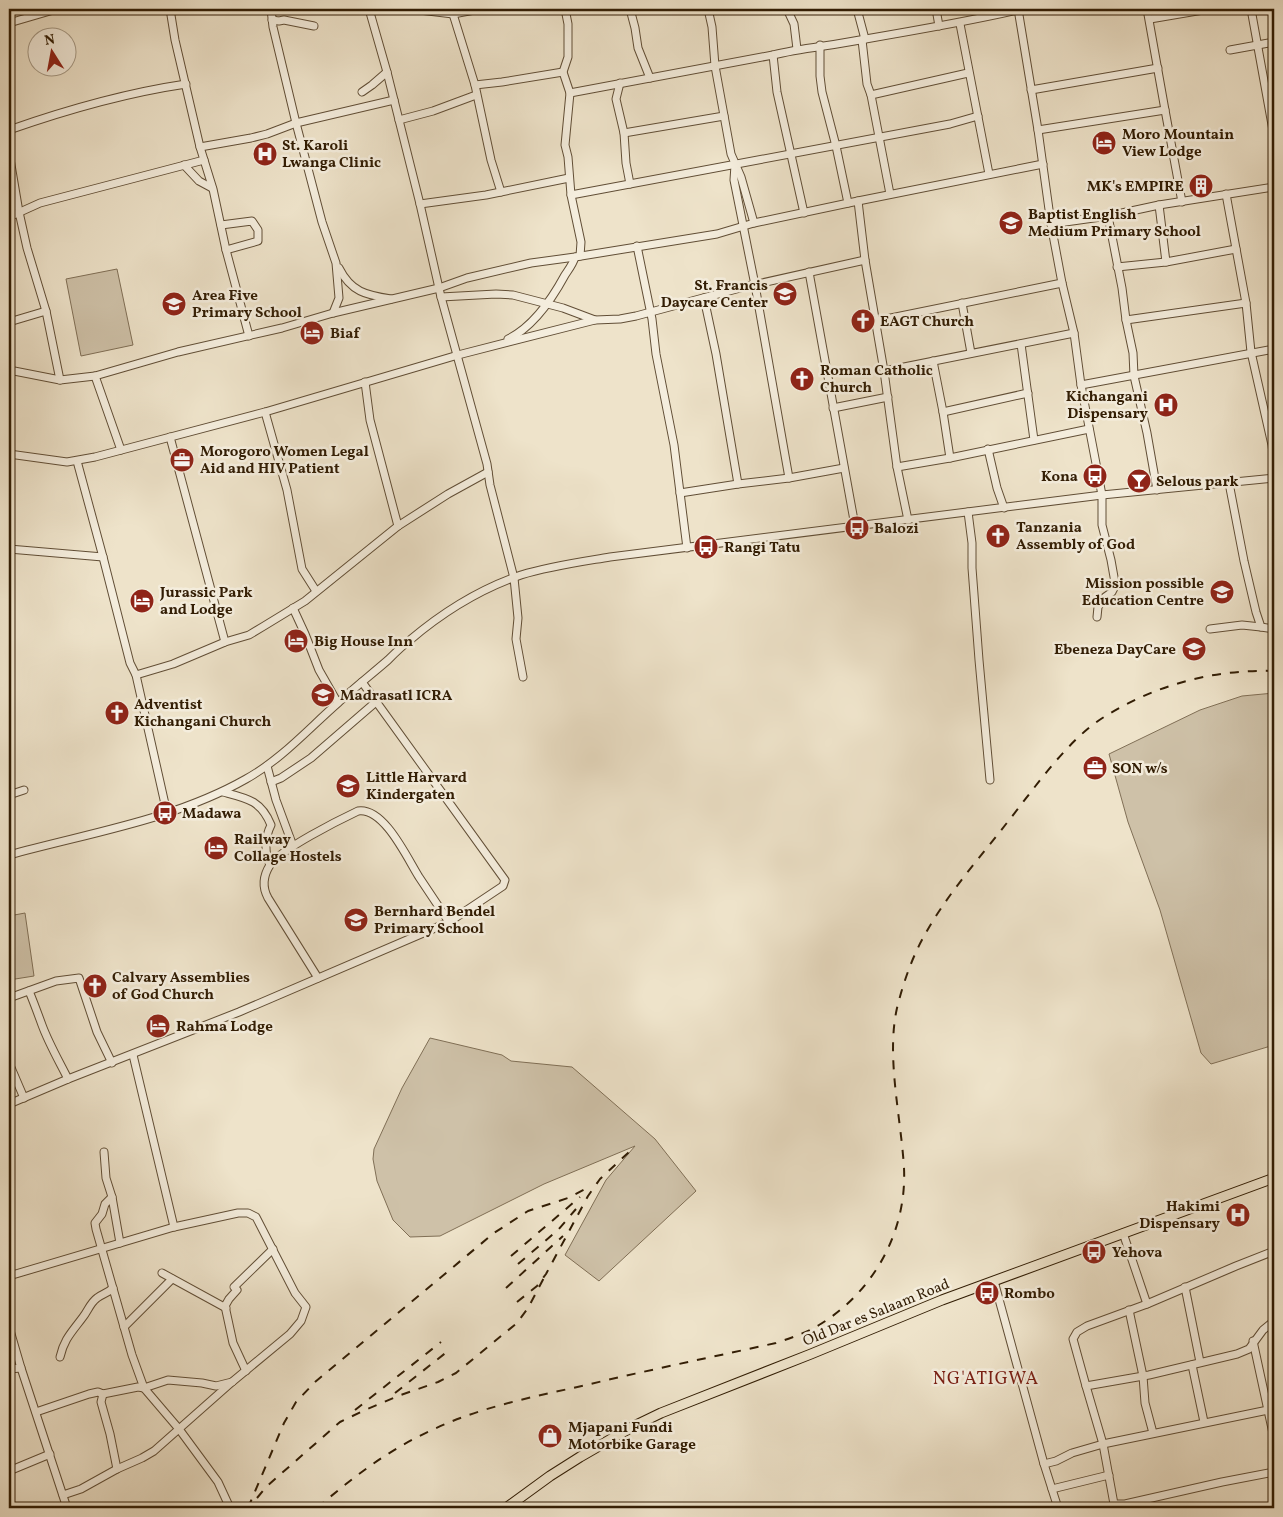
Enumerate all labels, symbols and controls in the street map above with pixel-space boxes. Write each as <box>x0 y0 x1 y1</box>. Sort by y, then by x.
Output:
north arrow <box>28 28 78 78</box>
text: N <box>43 30 57 51</box>
place label: Moro Mountain View Lodge <box>1122 125 1234 163</box>
hotel icon: Moro Mountain View Lodge <box>1091 130 1117 156</box>
place label: St. Karoli Lwanga Clinic <box>282 136 381 174</box>
hospital icon: St. Karoli Lwanga Clinic <box>252 141 278 167</box>
building icon: MK's EMPIRE <box>1188 173 1214 199</box>
place label: MK's EMPIRE <box>1087 177 1184 198</box>
place label: Baptist English Medium Primary School <box>1028 205 1201 243</box>
school or university icon: Baptist English Medium Primary School <box>998 210 1024 236</box>
place label: St. Francis Daycare Center <box>661 276 768 314</box>
school or university icon: St. Francis Daycare Center <box>772 281 798 307</box>
place label: Area Five Primary School <box>192 286 302 324</box>
school or university icon: Area Five Primary School <box>161 291 187 317</box>
church icon: EAGT Church <box>850 308 876 334</box>
place label: EAGT Church <box>880 312 974 333</box>
hotel icon: Biaf <box>299 320 325 346</box>
place label: Biaf <box>330 324 361 345</box>
place label: Roman Catholic Church <box>820 361 933 399</box>
church icon: Roman Catholic Church <box>789 366 815 392</box>
place label: Kichangani Dispensary <box>1066 387 1149 425</box>
hospital icon: Kichangani Dispensary <box>1153 392 1179 418</box>
place label: Morogoro Women Legal Aid and HIV Patient <box>200 442 369 480</box>
office icon: Morogoro Women Legal Aid and HIV Patient <box>169 447 195 473</box>
bus stop icon: Kona <box>1082 463 1108 489</box>
place label: Kona <box>1041 467 1078 488</box>
bar icon: Selous park <box>1126 468 1152 494</box>
place label: Selous park <box>1156 472 1239 493</box>
bus stop icon: Balozi <box>844 515 870 541</box>
place label: Tanzania Assembly of God <box>1016 518 1135 556</box>
place label: Balozi <box>874 519 919 540</box>
church icon: Tanzania Assembly of God <box>985 523 1011 549</box>
bus stop icon: Rangi Tatu <box>693 534 719 560</box>
place label: Rangi Tatu <box>724 538 800 559</box>
place label: Mission possible Education Centre <box>1082 574 1204 612</box>
school or university icon: Mission possible Education Centre <box>1209 579 1235 605</box>
place label: Jurassic Park and Lodge <box>159 583 253 621</box>
hotel icon: Jurassic Park and Lodge <box>129 588 155 614</box>
hotel icon: Big House Inn <box>283 628 309 654</box>
place label: Big House Inn <box>314 632 413 653</box>
school or university icon: Ebeneza DayCare <box>1181 636 1207 662</box>
place label: Ebeneza DayCare <box>1054 640 1176 661</box>
school or university icon: Madrasatl ICRA <box>310 682 336 708</box>
place label: Madrasatl ICRA <box>340 686 453 707</box>
place label: Adventist Kichangani Church <box>134 695 271 733</box>
church icon: Adventist Kichangani Church <box>104 700 130 726</box>
office icon: SON w/s <box>1082 755 1108 781</box>
place label: SON w/s <box>1112 759 1168 780</box>
place label: Little Harvard Kindergaten <box>366 768 467 806</box>
school or university icon: Little Harvard Kindergaten <box>335 773 361 799</box>
bus stop icon: Madawa <box>152 800 178 826</box>
place label: Madawa <box>182 804 241 825</box>
place label: Railway Collage Hostels <box>234 830 342 868</box>
hotel icon: Railway Collage Hostels <box>203 835 229 861</box>
place label: Bernhard Bendel Primary School <box>374 902 495 940</box>
school or university icon: Bernhard Bendel Primary School <box>343 907 369 933</box>
place label: Calvary Assemblies of God Church <box>112 968 250 1006</box>
church icon: Calvary Assemblies of God Church <box>82 973 108 999</box>
hotel icon: Rahma Lodge <box>145 1013 171 1039</box>
place label: Rahma Lodge <box>176 1017 273 1038</box>
place label: Hakimi Dispensary <box>1139 1197 1221 1235</box>
hospital icon: Hakimi Dispensary <box>1225 1202 1251 1228</box>
bus stop icon: Yehova <box>1081 1239 1107 1265</box>
place label: Yehova <box>1112 1243 1162 1264</box>
street label: Old Dar es Salaam Road <box>800 1274 953 1352</box>
bus stop icon: Rombo <box>974 1280 1000 1306</box>
place label: Rombo <box>1004 1284 1055 1305</box>
district label: NG'ATIGWA <box>933 1367 1039 1392</box>
place label: Mjapani Fundi Motorbike Garage <box>568 1418 696 1456</box>
shop icon: Mjapani Fundi Motorbike Garage <box>537 1423 563 1449</box>

